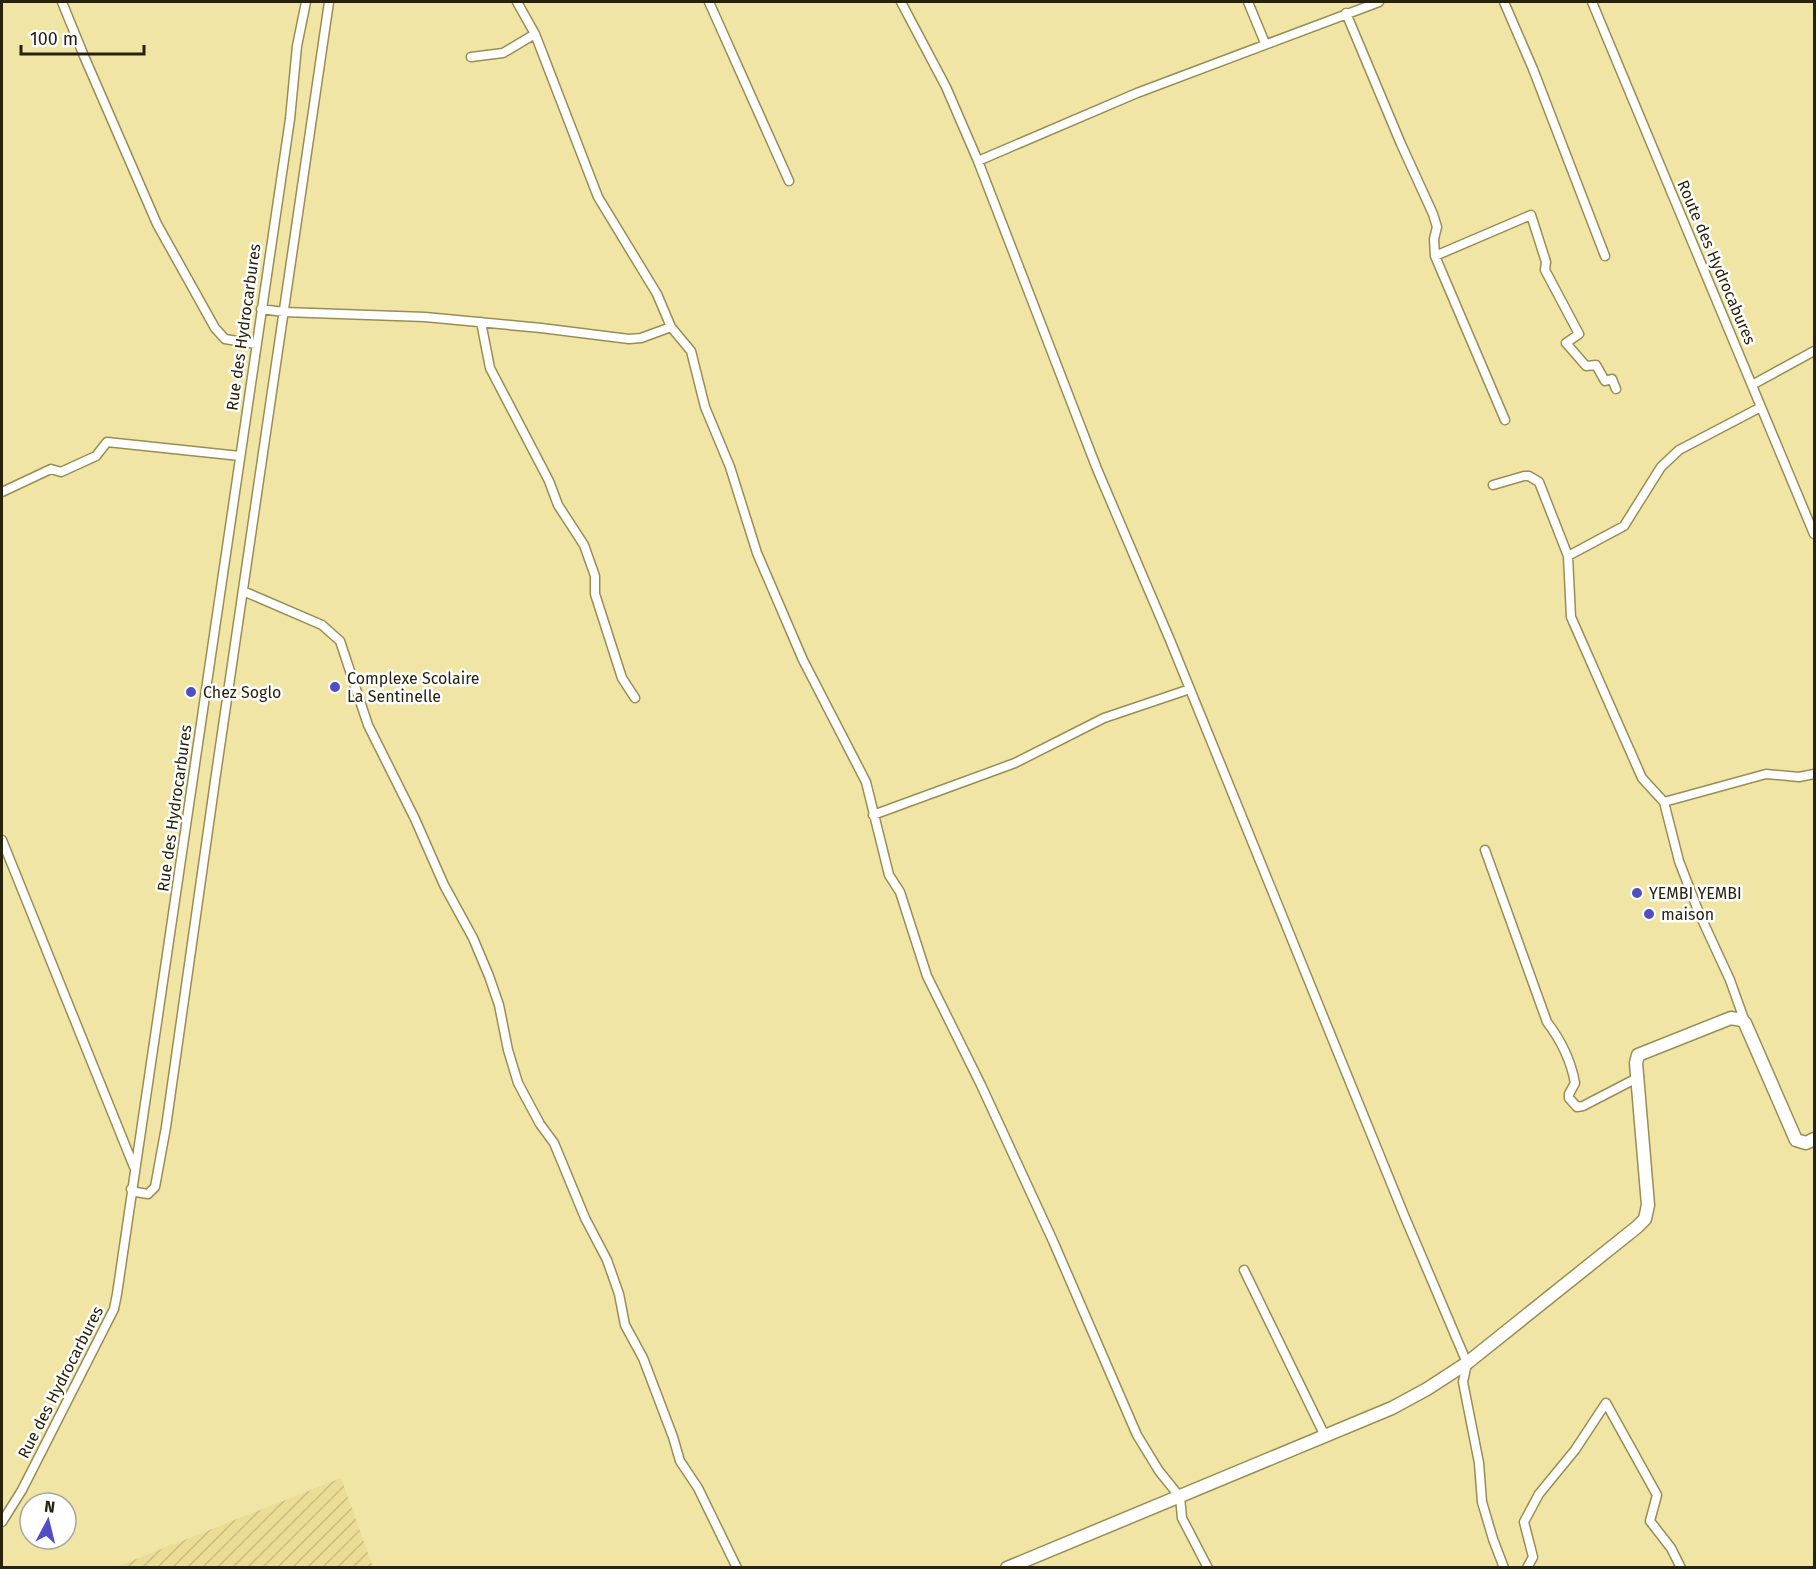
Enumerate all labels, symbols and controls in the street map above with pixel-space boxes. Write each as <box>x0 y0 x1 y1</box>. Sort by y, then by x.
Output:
scale bar <box>21 18 144 56</box>
text: 100 m <box>30 28 78 50</box>
street label: Route des Hydrocabures <box>1673 177 1760 347</box>
street label: Rue des Hydrocarbures <box>222 242 265 412</box>
place label: Complexe Scolaire La Sentinelle <box>347 669 480 706</box>
marker: Complexe Scolaire La Sentinelle <box>328 680 342 694</box>
place label: Chez Soglo <box>203 683 281 702</box>
marker: Chez Soglo <box>184 685 198 699</box>
street label: Rue des Hydrocarbures <box>153 723 196 893</box>
place label: YEMBI YEMBI <box>1649 884 1742 903</box>
marker: YEMBI YEMBI <box>1630 886 1644 900</box>
place label: maison <box>1661 905 1714 924</box>
marker: maison <box>1642 907 1656 921</box>
street label: Rue des Hydrocarbures <box>14 1303 107 1462</box>
north arrow <box>18 1491 78 1551</box>
text: N <box>43 1497 56 1517</box>

